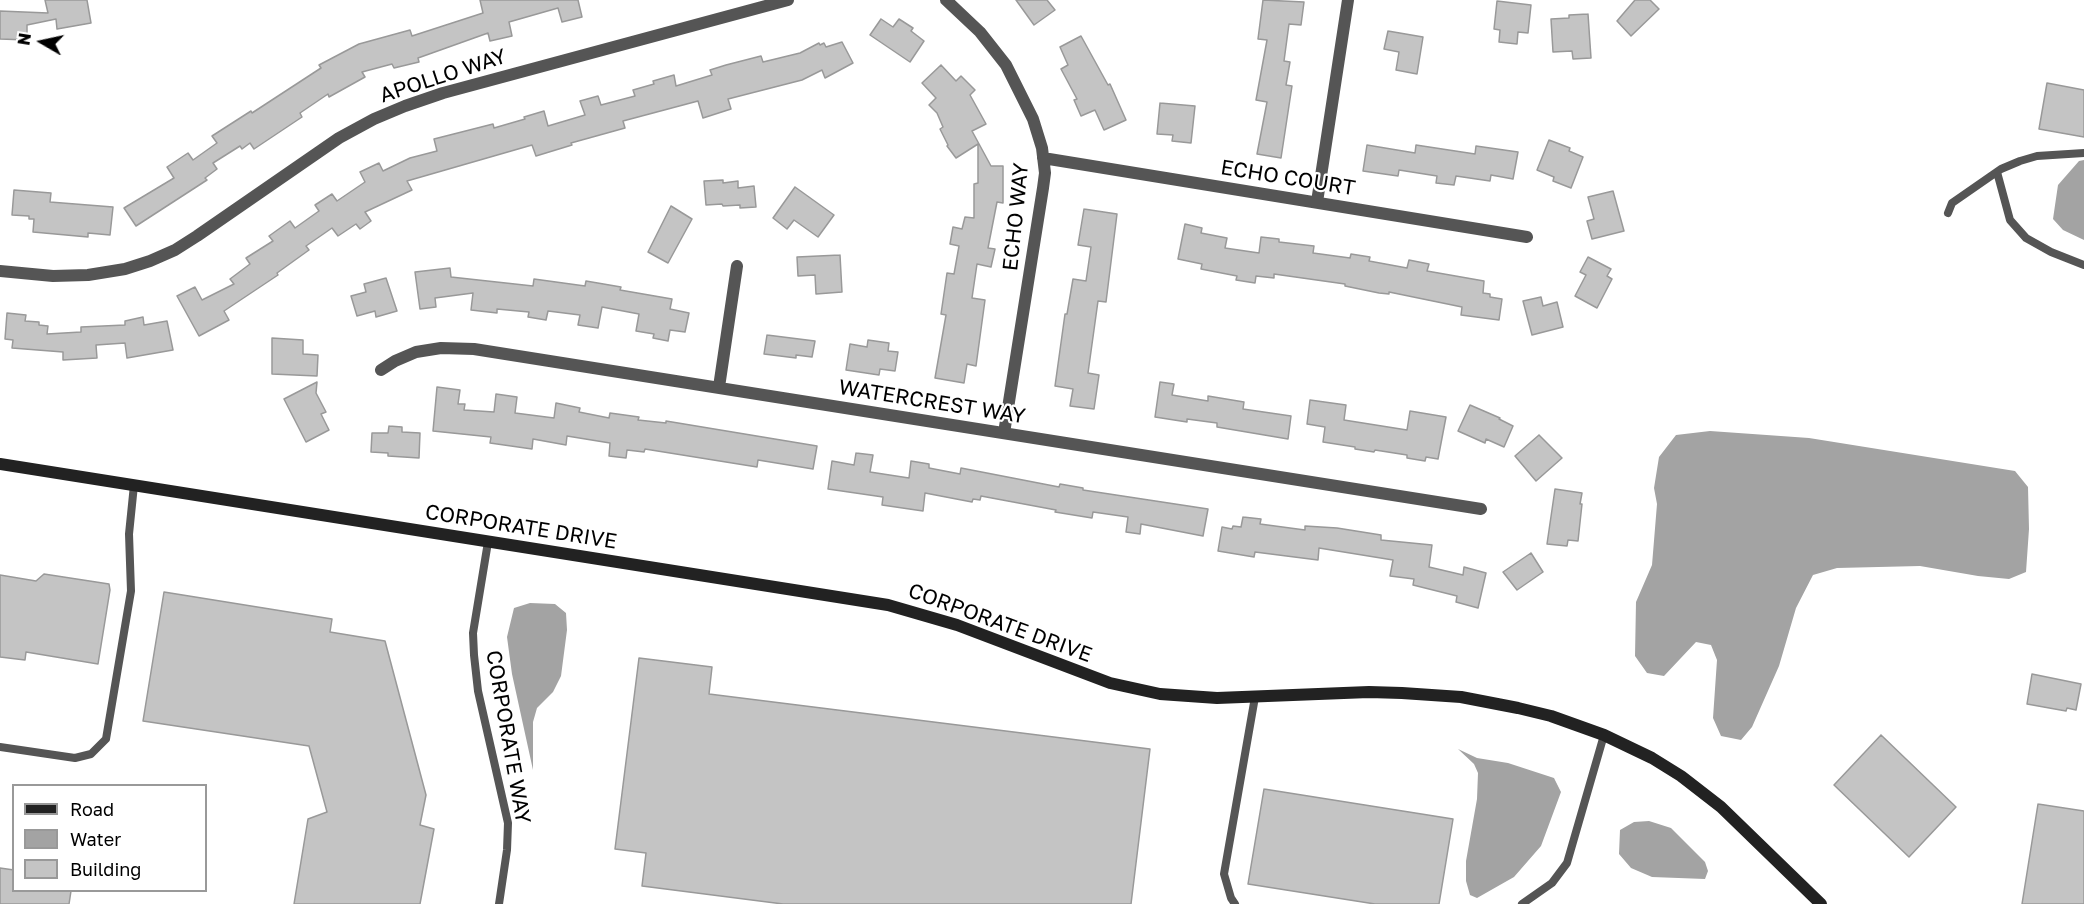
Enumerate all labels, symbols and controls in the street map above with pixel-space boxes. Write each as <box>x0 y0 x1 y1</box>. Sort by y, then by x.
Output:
north arrow <box>12 12 72 72</box>
text: N <box>13 32 35 47</box>
street label: APOLLO WAY <box>377 44 509 108</box>
street label: ECHO COURT <box>1219 155 1357 201</box>
street label: ECHO WAY <box>998 162 1034 272</box>
street label: WATERCREST WAY <box>837 375 1027 429</box>
street label: CORPORATE DRIVE <box>423 499 619 555</box>
street label: CORPORATE DRIVE <box>905 578 1095 668</box>
street label: CORPORATE WAY <box>480 648 536 826</box>
legend <box>12 784 207 892</box>
text: Road <box>70 798 114 820</box>
text: Water <box>70 828 121 850</box>
text: Building <box>70 858 141 880</box>

